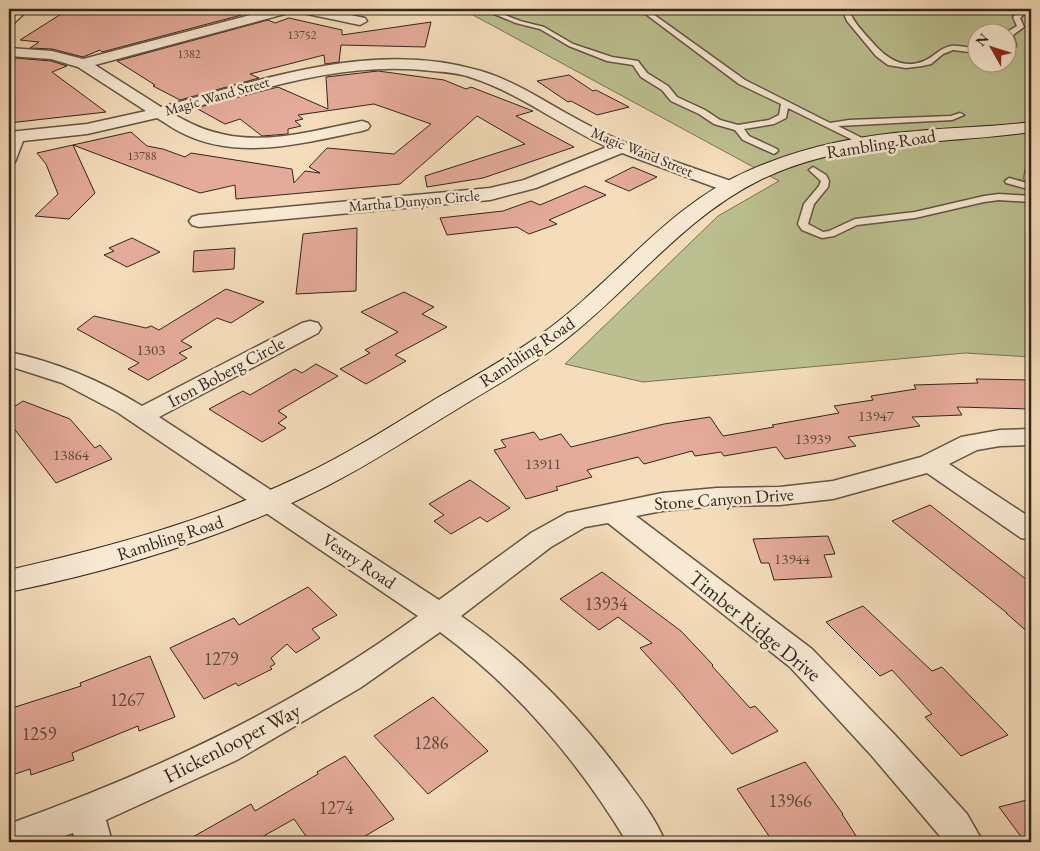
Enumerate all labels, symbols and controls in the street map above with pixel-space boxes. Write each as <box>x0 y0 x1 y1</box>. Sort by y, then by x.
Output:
north arrow <box>968 22 1018 72</box>
house number: 13752 <box>288 27 317 43</box>
text: N <box>971 29 993 50</box>
house number: 1382 <box>177 46 201 62</box>
street label: Magic Wand Street <box>162 71 272 120</box>
street label: Magic Wand Street <box>588 122 696 181</box>
street label: Rambling Road <box>825 123 938 163</box>
house number: 13788 <box>128 148 157 164</box>
street label: Martha Dunyon Circle <box>348 185 480 216</box>
street label: Rambling Road <box>475 311 580 392</box>
street label: Iron Boberg Circle <box>163 331 288 412</box>
house number: 1303 <box>137 340 165 359</box>
house number: 13947 <box>858 406 895 425</box>
house number: 13939 <box>795 429 831 448</box>
house number: 13864 <box>53 445 90 464</box>
house number: 13911 <box>525 454 561 473</box>
street label: Stone Canyon Drive <box>653 482 794 515</box>
street label: Rambling Road <box>114 509 227 566</box>
street label: Vestry Road <box>318 528 401 594</box>
house number: 13944 <box>774 549 811 568</box>
street label: Timber Ridge Drive <box>684 564 827 687</box>
house number: 13934 <box>584 592 628 615</box>
house number: 1279 <box>204 647 239 670</box>
house number: 1267 <box>110 688 145 711</box>
street label: Hickenlooper Way <box>159 696 306 789</box>
house number: 1259 <box>22 722 57 745</box>
house number: 1286 <box>414 731 449 754</box>
house number: 13966 <box>768 789 812 812</box>
house number: 1274 <box>319 796 354 819</box>

